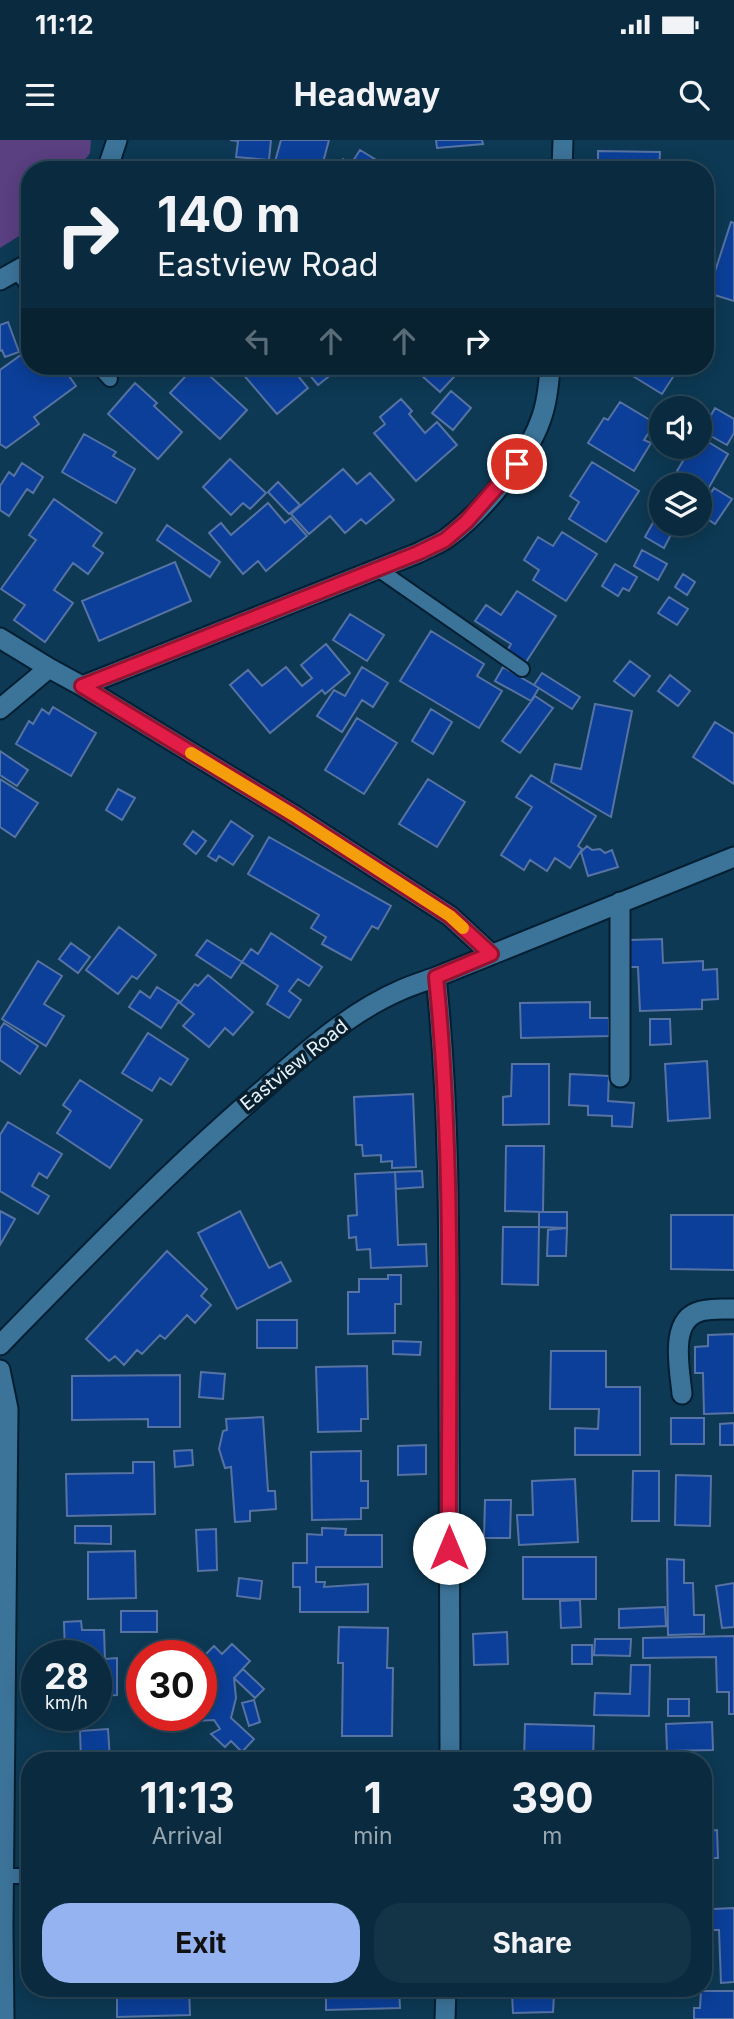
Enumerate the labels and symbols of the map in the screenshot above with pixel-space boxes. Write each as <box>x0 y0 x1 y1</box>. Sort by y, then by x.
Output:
pin <box>487 434 547 494</box>
street label: Eastview Road <box>236 1015 352 1115</box>
position arrow <box>412 1511 486 1585</box>
speed limit sign: 30 <box>126 1640 217 1731</box>

